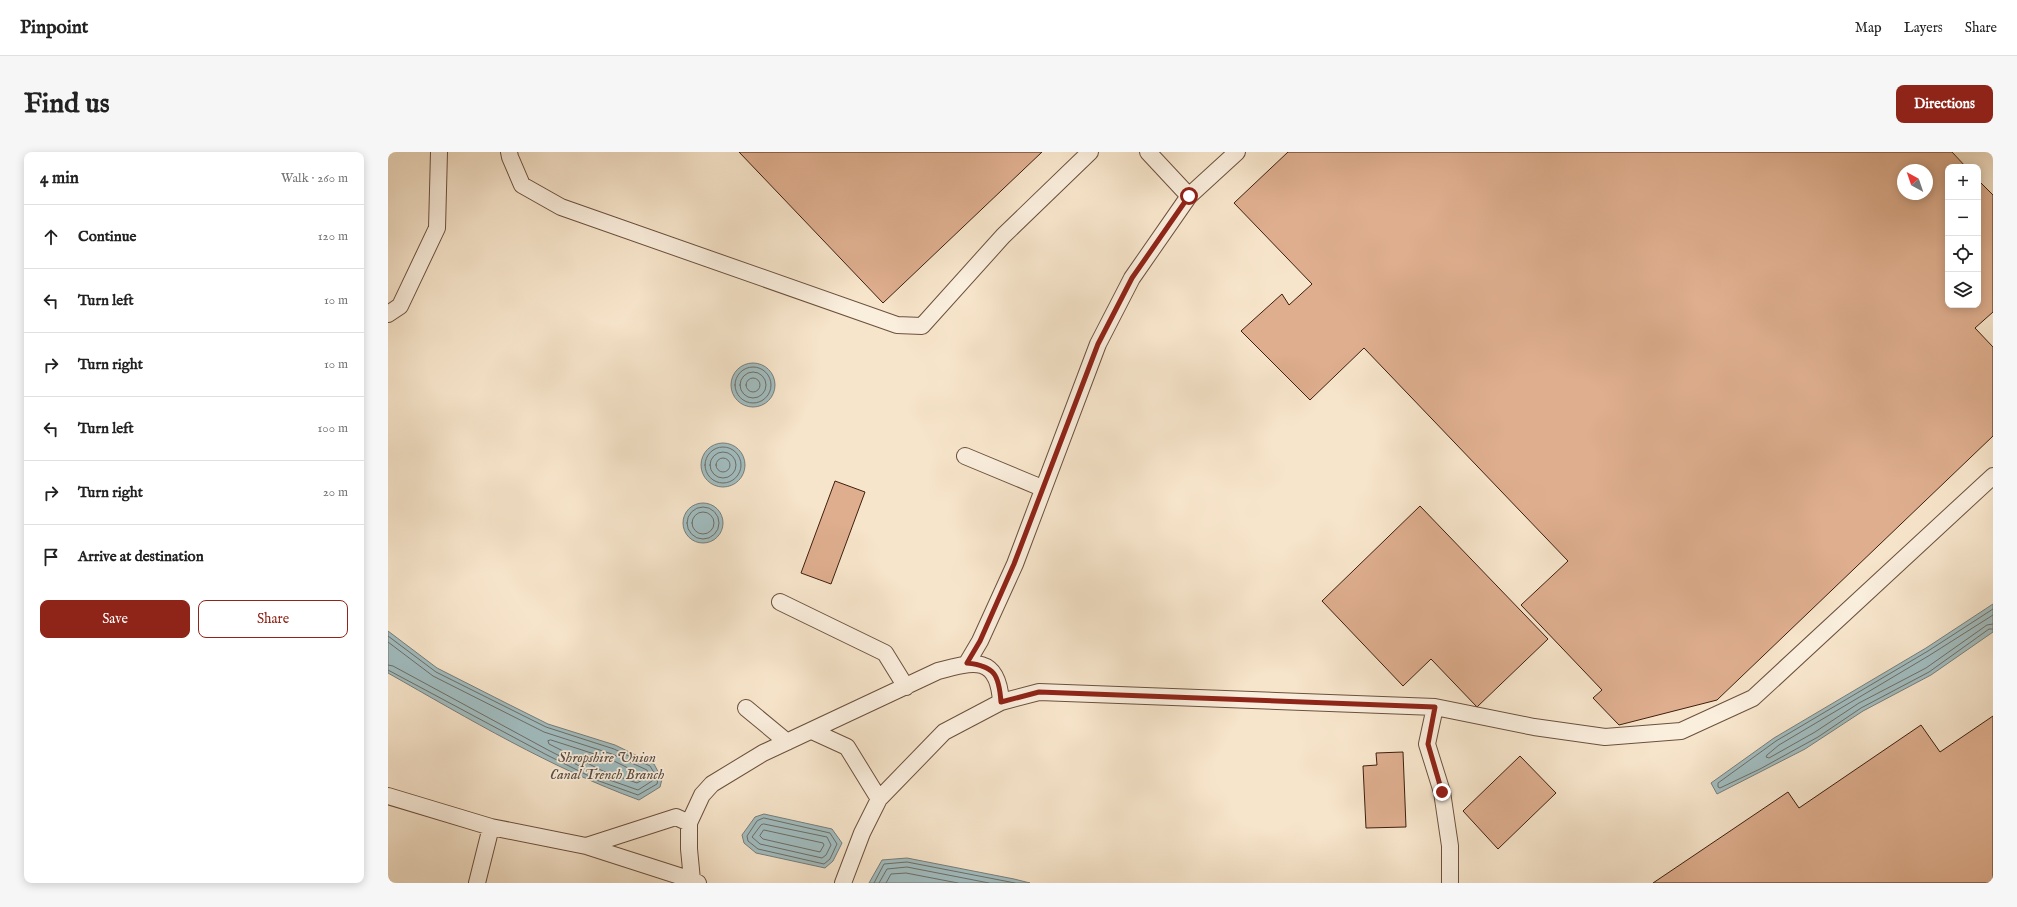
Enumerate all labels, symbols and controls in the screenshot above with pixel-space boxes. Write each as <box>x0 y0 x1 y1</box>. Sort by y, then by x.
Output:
text: Pinpoint <box>20 16 88 40</box>
text: Map <box>1855 19 1882 37</box>
text: Layers <box>1904 19 1943 37</box>
text: Share <box>1965 19 1997 37</box>
button: Directions <box>1896 85 1993 123</box>
text: Find us <box>24 87 110 122</box>
north arrow <box>1897 164 1933 200</box>
map controls <box>1945 164 1981 308</box>
button: + <box>1945 164 1981 200</box>
text: 4 min <box>40 168 79 189</box>
text: Walk · 260 m <box>281 170 348 187</box>
route start <box>1180 187 1198 205</box>
button: − <box>1945 200 1981 236</box>
icon: ahead <box>40 226 62 248</box>
text: Continue <box>78 227 136 246</box>
text: 120 m <box>318 228 348 245</box>
button: locate <box>1945 236 1981 272</box>
button: layers <box>1945 272 1981 308</box>
icon: left <box>40 290 62 312</box>
text: Turn left <box>78 291 134 310</box>
text: 10 m <box>324 292 348 309</box>
icon: right <box>40 354 62 376</box>
text: Turn right <box>78 355 143 374</box>
text: 10 m <box>324 356 348 373</box>
icon: left <box>40 418 62 440</box>
text: Turn left <box>78 419 134 438</box>
text: 100 m <box>318 420 348 437</box>
icon: right <box>40 482 62 504</box>
text: Turn right <box>78 483 143 502</box>
text: 20 m <box>323 484 348 501</box>
icon: arrive <box>40 546 62 568</box>
text: Arrive at destination <box>78 547 204 566</box>
button: Save <box>40 600 190 638</box>
button: Share <box>198 600 348 638</box>
water label: Shropshire Union Canal Trench Branch <box>550 748 665 784</box>
route end <box>1433 783 1451 801</box>

